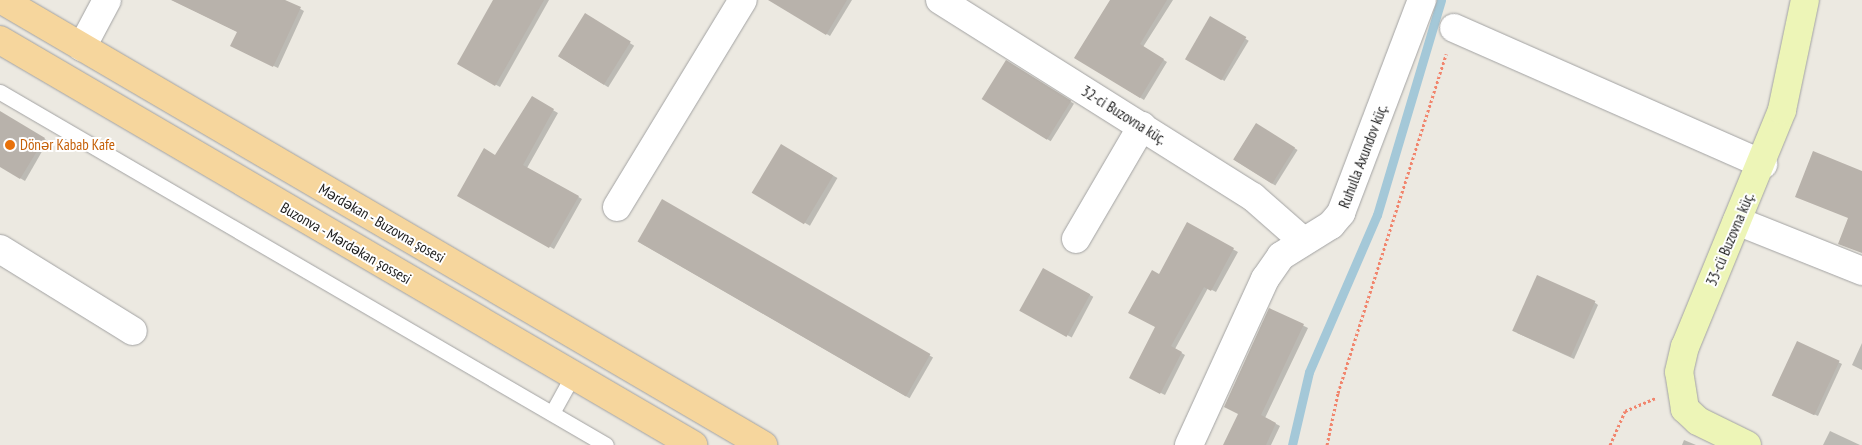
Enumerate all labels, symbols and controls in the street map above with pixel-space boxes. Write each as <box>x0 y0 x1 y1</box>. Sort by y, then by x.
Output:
street label: 32-ci Buzovna küç. <box>1078 82 1170 148</box>
street label: Ruhulla Axundov küç. <box>1335 101 1391 211</box>
place label: Dönər Kabab Kafe <box>20 136 115 154</box>
marker: Dönər Kabab Kafe <box>4 139 16 151</box>
street label: Mərdəkan - Buzovna şosesi <box>315 179 449 267</box>
street label: 33-cü Buzovna küç. <box>1702 189 1758 289</box>
street label: Buzonva - Mərdəkan şossesi <box>277 198 415 288</box>

